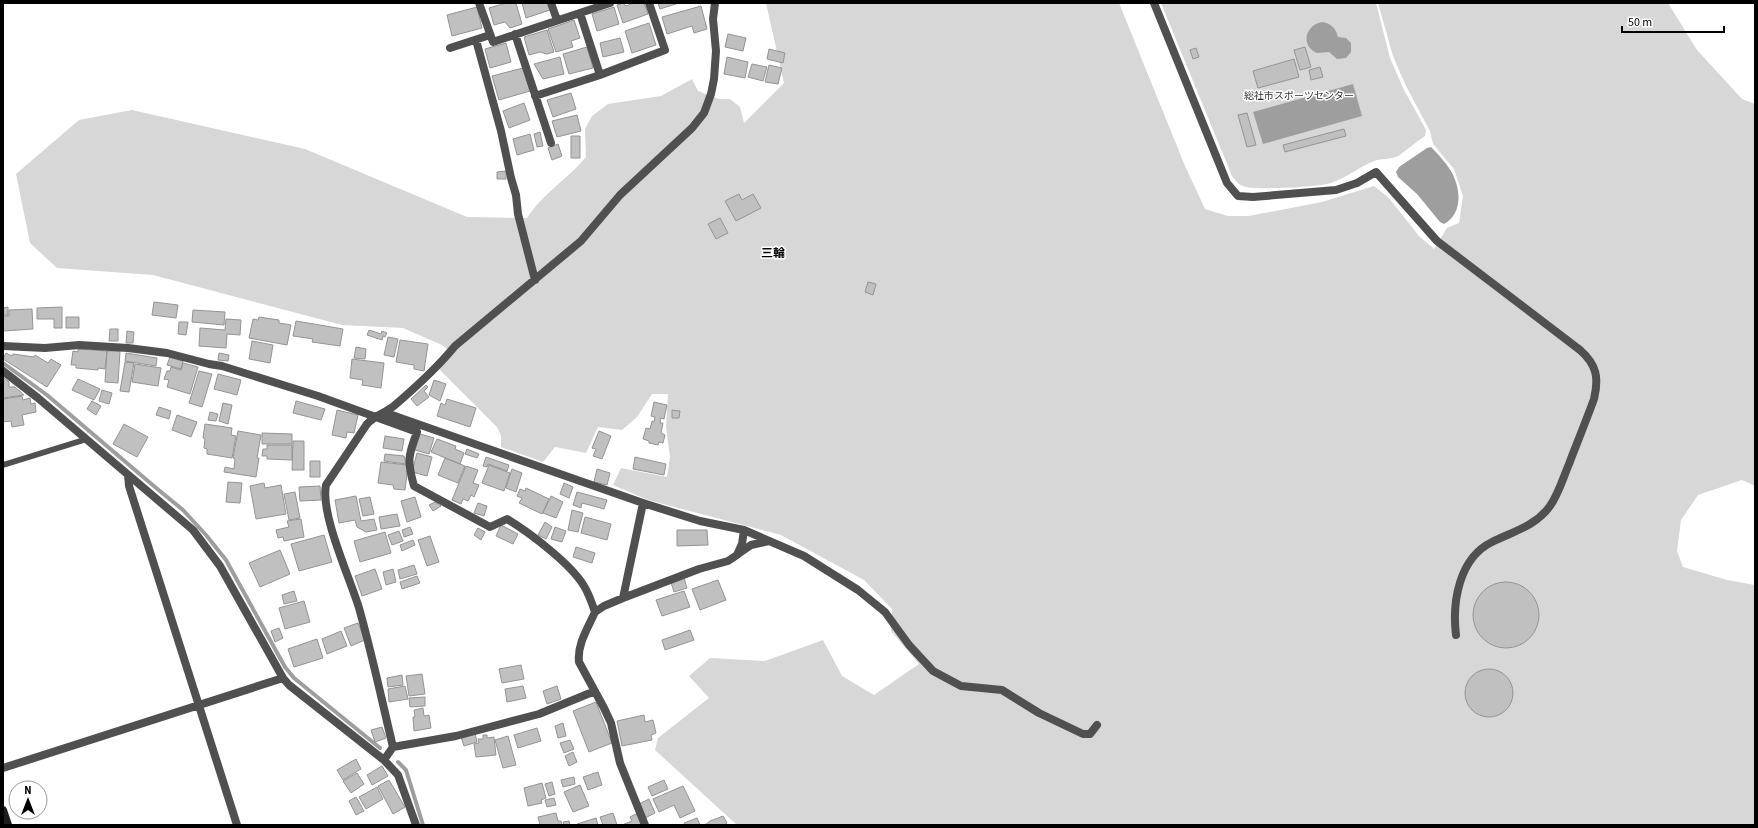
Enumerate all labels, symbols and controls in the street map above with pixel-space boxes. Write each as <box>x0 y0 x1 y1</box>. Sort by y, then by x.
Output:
scale bar <box>1622 8 1724 34</box>
text: 50 m <box>1628 14 1652 31</box>
park label: 総社市スポーツセンター <box>1244 89 1354 103</box>
district label: 三輪 <box>761 245 785 262</box>
north arrow <box>8 780 48 820</box>
text: N <box>24 783 32 798</box>

